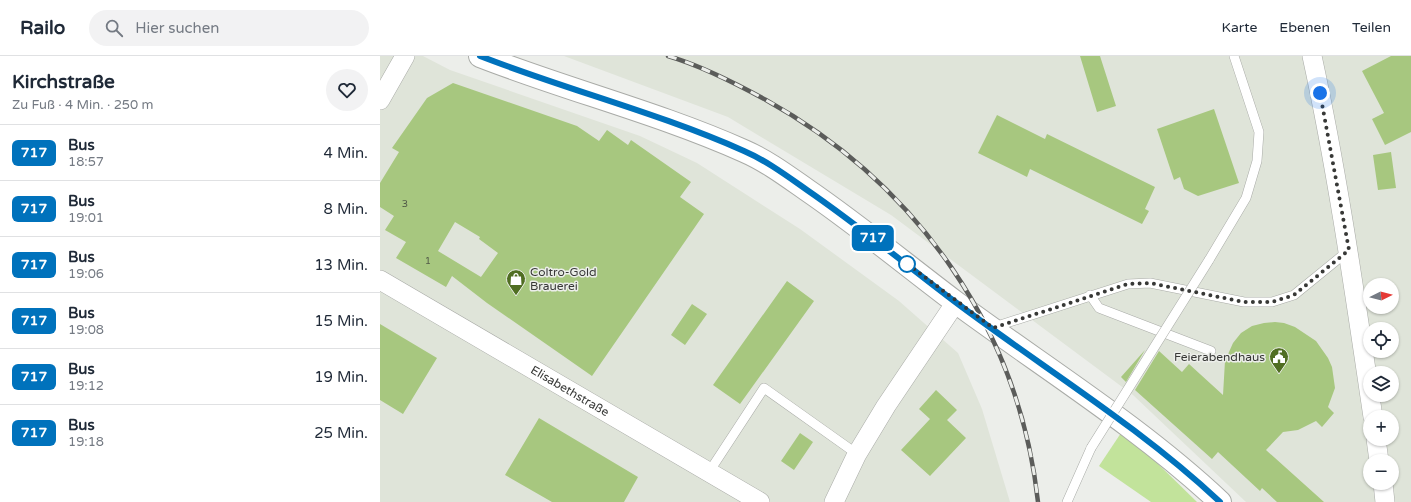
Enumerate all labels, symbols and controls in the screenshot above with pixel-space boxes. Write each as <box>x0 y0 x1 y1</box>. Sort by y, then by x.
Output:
search box <box>89 10 369 46</box>
text: Railo <box>20 17 65 39</box>
icon: search <box>103 17 125 39</box>
text: Hier suchen <box>135 19 219 37</box>
text: Karte <box>1222 19 1257 36</box>
text: Ebenen <box>1279 19 1330 36</box>
text: Teilen <box>1352 19 1391 36</box>
button: heart <box>326 69 368 111</box>
text: Kirchstraße <box>12 71 115 93</box>
your location <box>1310 83 1330 103</box>
text: Zu Fuß · 4 Min. · 250 m <box>12 97 153 113</box>
text: Bus <box>68 136 95 154</box>
text: 717 <box>21 144 47 161</box>
text: 4 Min. <box>324 144 368 162</box>
text: 18:57 <box>68 154 104 170</box>
text: Bus <box>68 192 95 210</box>
house number: 3 <box>402 198 408 210</box>
text: 717 <box>21 200 47 217</box>
text: 8 Min. <box>324 200 368 218</box>
text: 19:01 <box>68 210 104 226</box>
line badge: 717 <box>850 225 896 251</box>
text: 717 <box>860 229 886 246</box>
text: Bus <box>68 248 95 266</box>
house number: 1 <box>425 255 431 267</box>
unlabelled marker <box>898 255 916 273</box>
text: 717 <box>21 256 47 273</box>
text: 13 Min. <box>314 256 368 274</box>
place label: Coltro-Gold Brauerei <box>530 265 597 293</box>
text: 19:06 <box>68 266 104 282</box>
shop icon: Coltro-Gold Brauerei <box>505 268 527 296</box>
north arrow <box>1363 278 1399 314</box>
map controls <box>1363 278 1399 490</box>
text: Bus <box>68 304 95 322</box>
text: 717 <box>21 312 47 329</box>
text: 15 Min. <box>314 312 368 330</box>
text: 19:08 <box>68 322 104 338</box>
button: locate <box>1363 322 1399 358</box>
public building icon: Feierabendhaus <box>1268 346 1290 374</box>
place label: Feierabendhaus <box>1174 350 1265 364</box>
text: Bus <box>68 360 95 378</box>
street label: Elisabethstraße <box>528 363 612 419</box>
button: layers <box>1363 366 1399 402</box>
text: 717 <box>21 368 47 385</box>
text: 19 Min. <box>314 368 368 386</box>
text: 19:12 <box>68 378 104 394</box>
button: + <box>1363 410 1399 446</box>
text: Bus <box>68 416 95 434</box>
text: 717 <box>21 424 47 441</box>
text: 25 Min. <box>314 424 368 442</box>
text: 19:18 <box>68 434 104 450</box>
button: − <box>1363 454 1399 490</box>

